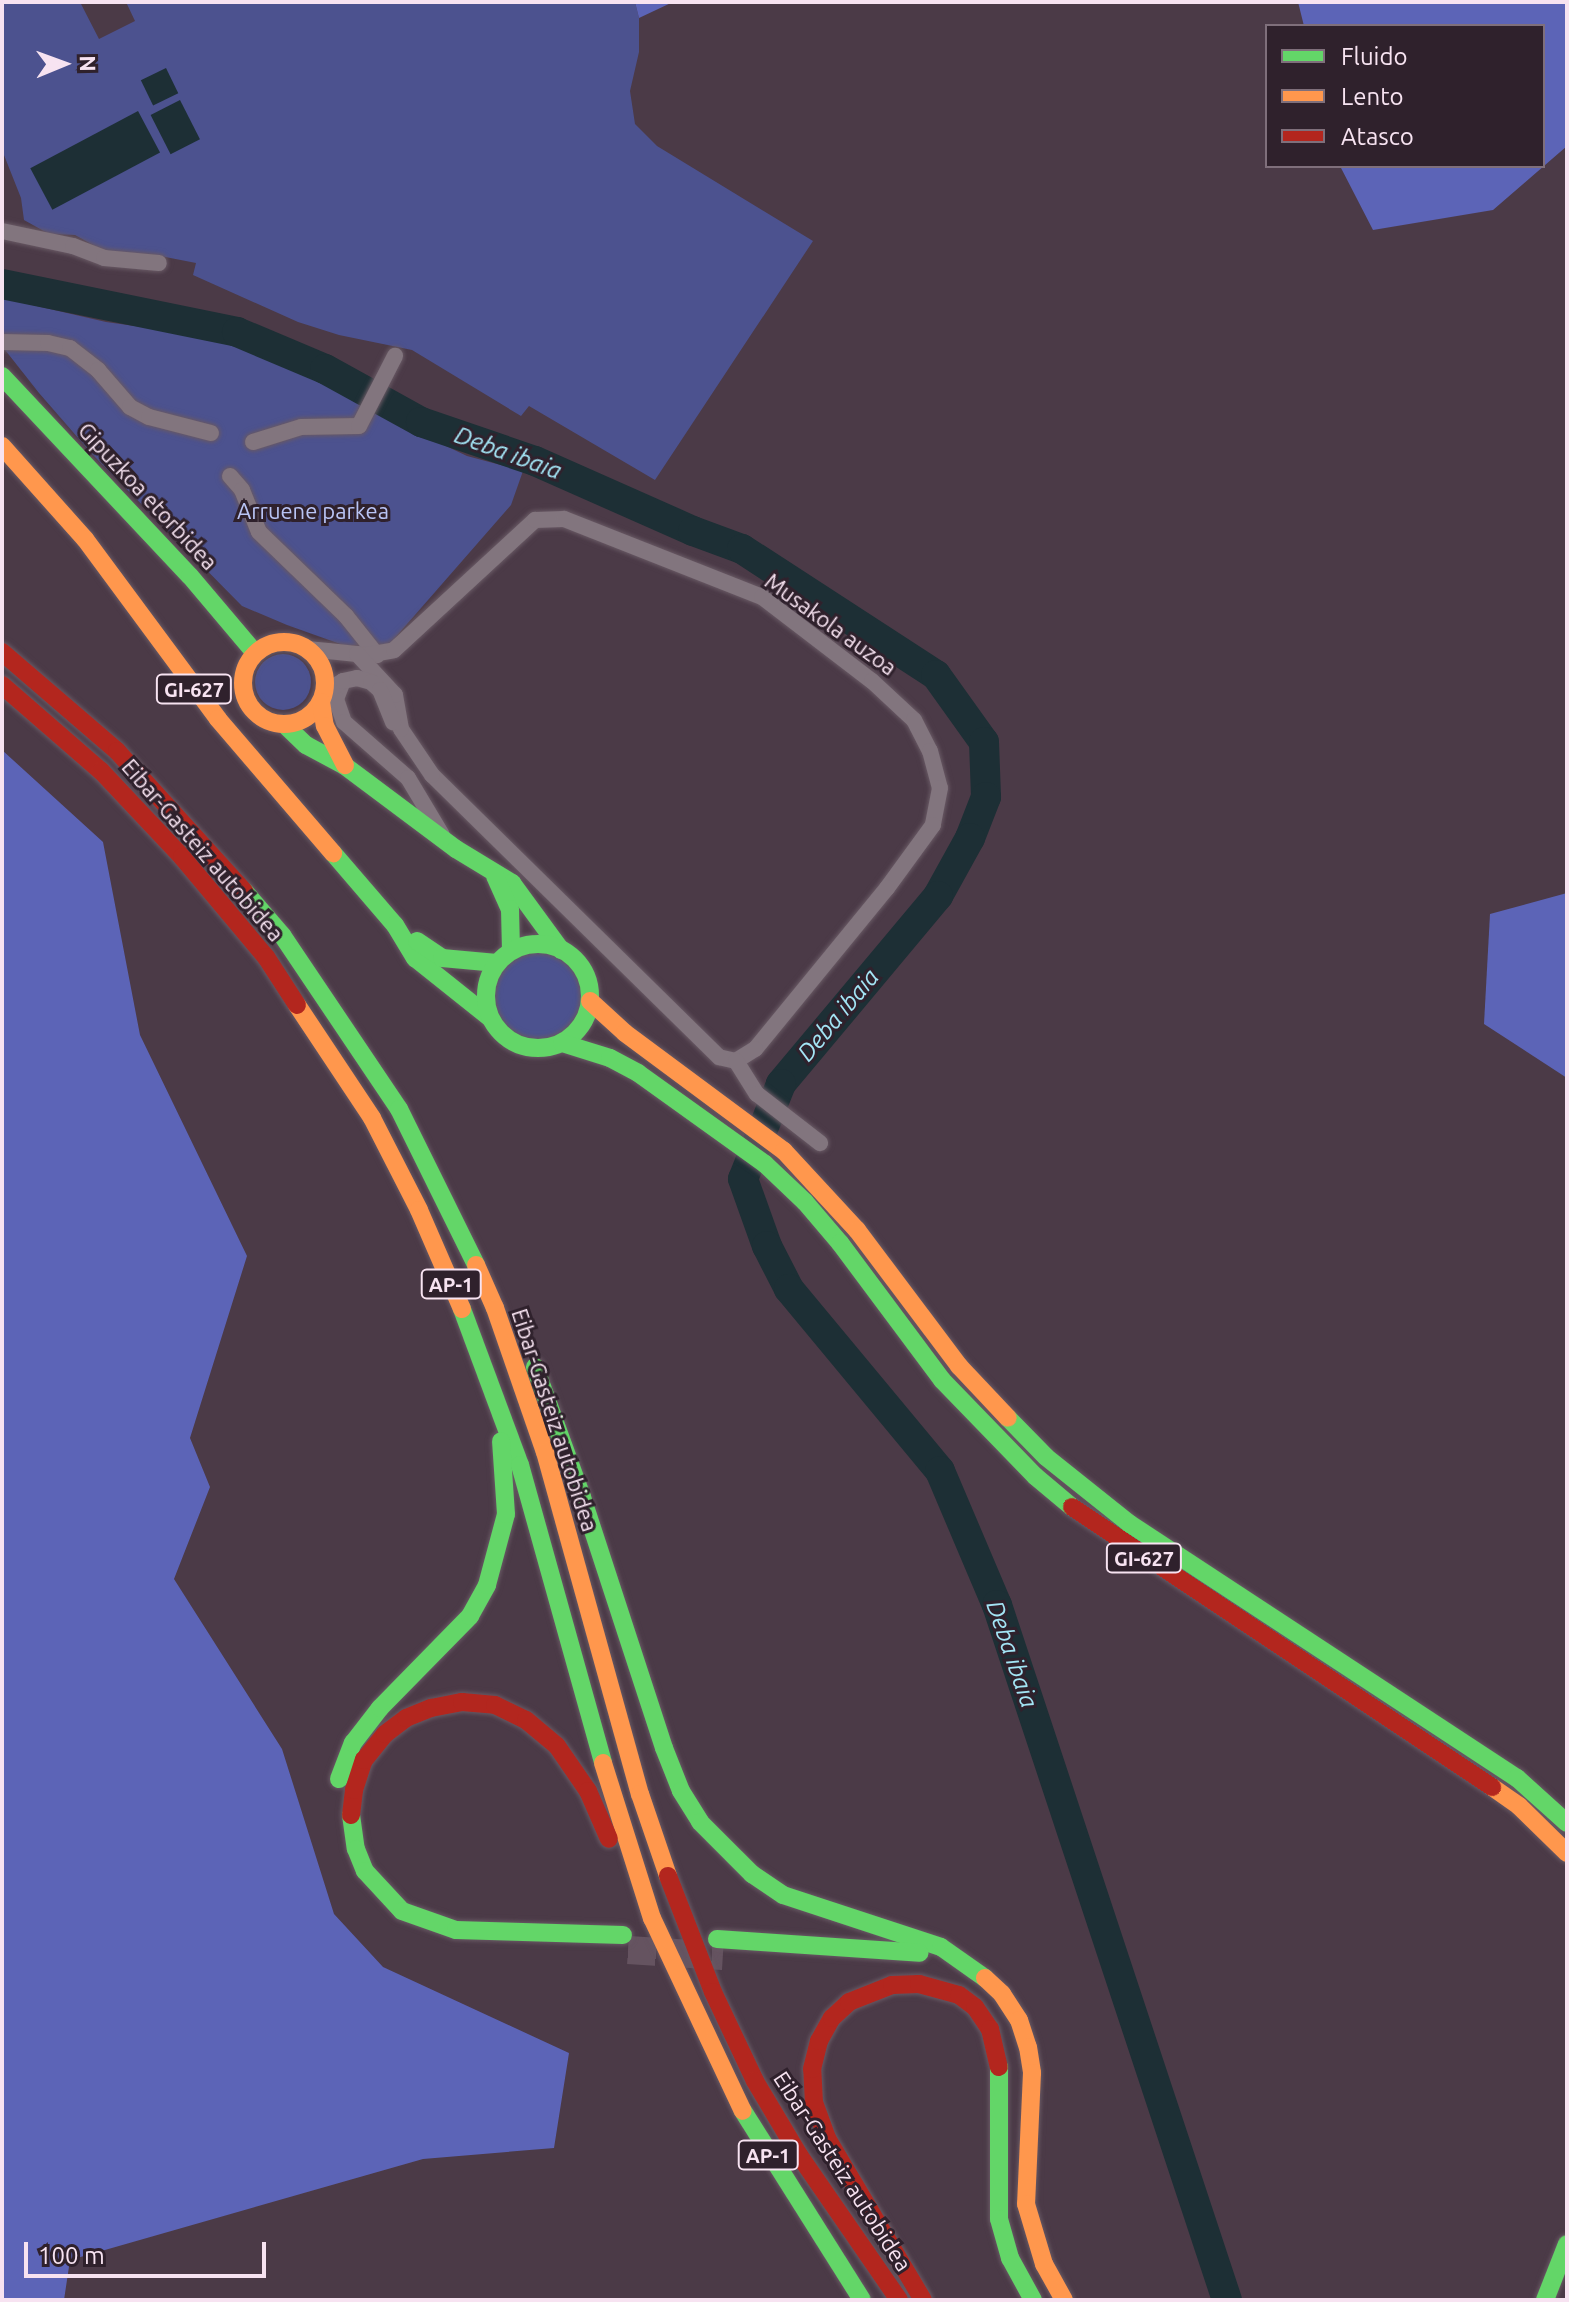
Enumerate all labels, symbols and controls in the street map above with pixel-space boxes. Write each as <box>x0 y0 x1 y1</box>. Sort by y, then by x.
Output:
north arrow <box>24 24 104 104</box>
legend <box>1265 24 1545 168</box>
text: Fluido <box>1341 43 1408 70</box>
text: N <box>76 55 101 72</box>
text: Lento <box>1341 83 1404 110</box>
text: Atasco <box>1341 123 1414 150</box>
street label: Gipuzkoa etorbidea <box>73 417 223 575</box>
water label: Deba ibaia <box>451 420 565 486</box>
park label: Arruene parkea <box>237 498 389 524</box>
street label: Musakola auzoa <box>760 567 902 681</box>
road number: GI-627 <box>154 673 234 705</box>
street label: Eibar-Gasteiz autobidea <box>117 754 289 946</box>
water label: Deba ibaia <box>791 963 885 1067</box>
road number: AP-1 <box>419 1268 483 1300</box>
street label: Eibar-Gasteiz autobidea <box>506 1305 604 1535</box>
road number: GI-627 <box>1104 1542 1184 1574</box>
water label: Deba ibaia <box>980 1597 1044 1711</box>
street label: Eibar-Gasteiz autobidea <box>769 2066 917 2276</box>
road number: AP-1 <box>736 2139 800 2171</box>
scale bar <box>28 2226 270 2276</box>
text: 100 m <box>38 2242 105 2269</box>

